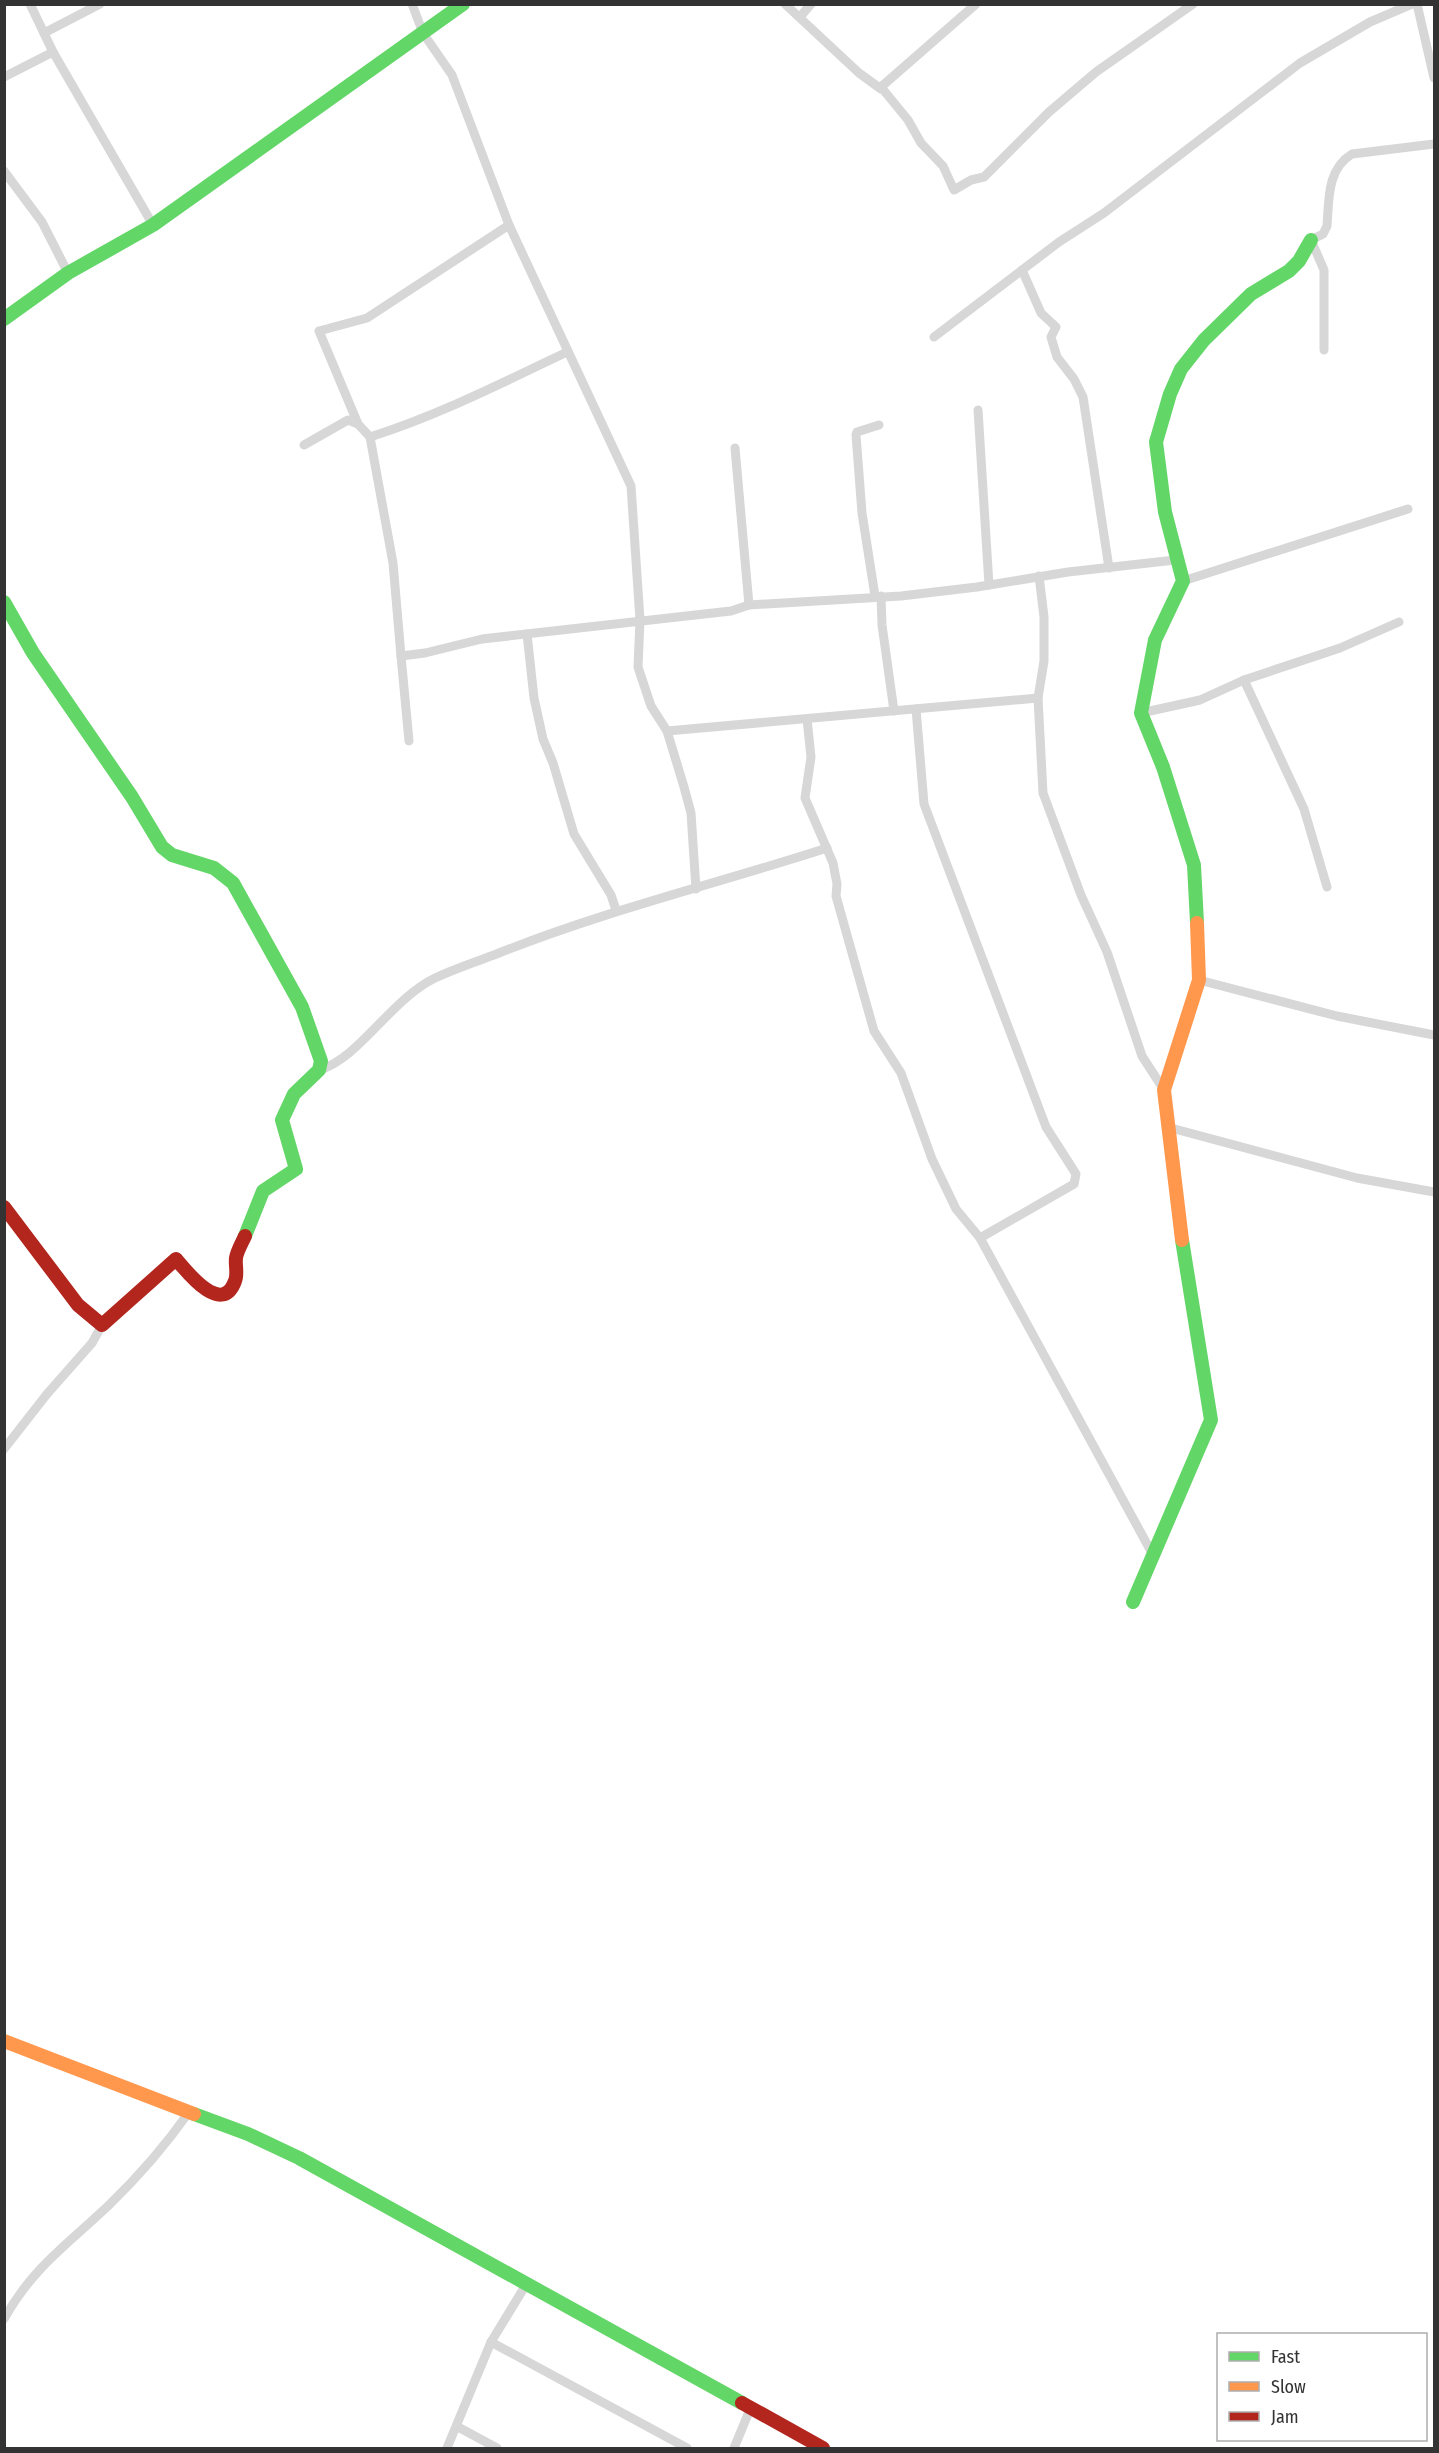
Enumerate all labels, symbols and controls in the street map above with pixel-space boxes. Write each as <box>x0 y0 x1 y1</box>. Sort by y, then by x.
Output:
legend <box>1217 2333 1427 2441</box>
text: Fast <box>1271 2346 1300 2368</box>
text: Slow <box>1271 2376 1306 2398</box>
text: Jam <box>1271 2406 1299 2428</box>

